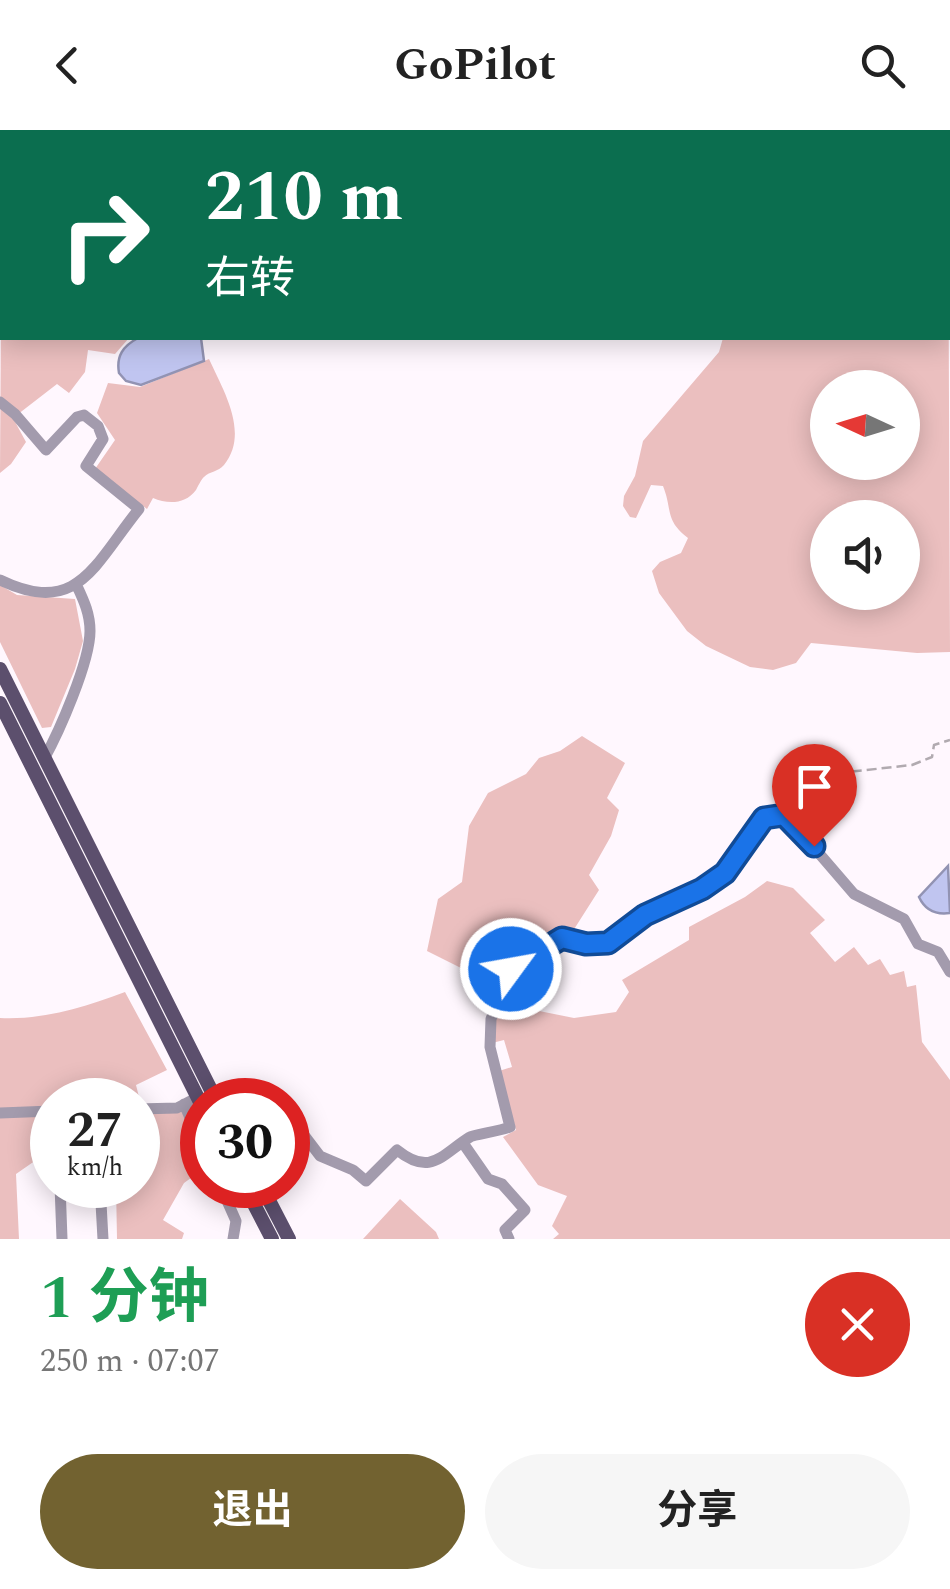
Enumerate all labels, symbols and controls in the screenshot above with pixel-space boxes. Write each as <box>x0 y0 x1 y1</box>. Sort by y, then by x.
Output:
text: GoPilot <box>394 31 556 100</box>
icon: back <box>40 38 95 93</box>
icon: search <box>855 38 910 93</box>
text: 210 m <box>205 145 403 251</box>
icon: right <box>40 170 170 300</box>
text: 右转 <box>205 245 295 314</box>
north arrow <box>810 370 920 480</box>
map controls <box>810 370 920 610</box>
button: sound <box>810 500 920 610</box>
pin <box>772 744 857 847</box>
icon: arrive <box>787 759 842 814</box>
position arrow <box>459 917 563 1021</box>
speed limit sign: 30 <box>180 1078 310 1208</box>
text: 27 <box>67 1093 123 1169</box>
text: km/h <box>67 1149 123 1187</box>
text: 1 分钟 <box>40 1253 209 1345</box>
button: close <box>805 1272 910 1377</box>
text: 250 m · 07:07 <box>40 1337 220 1386</box>
button: 退出 <box>40 1454 465 1569</box>
button: 分享 <box>485 1454 910 1569</box>

